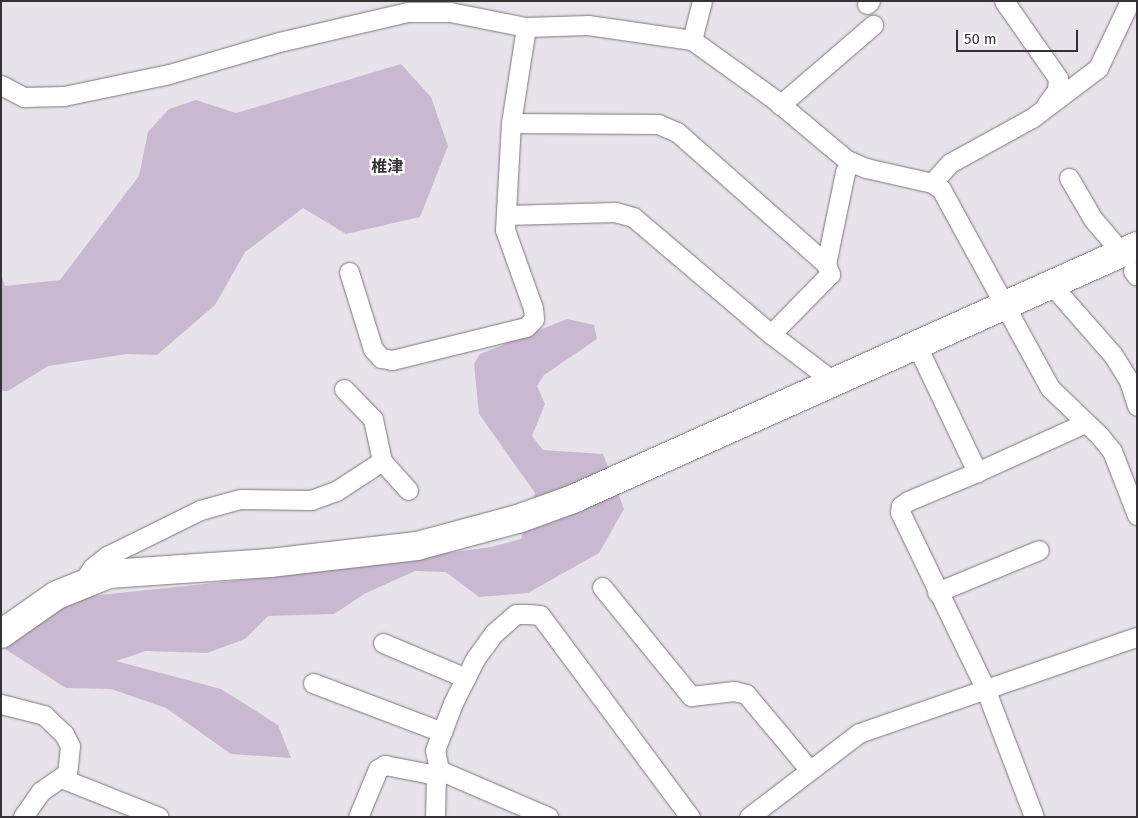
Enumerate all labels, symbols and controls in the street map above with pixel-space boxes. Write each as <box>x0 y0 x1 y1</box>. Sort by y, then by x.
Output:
scale bar <box>958 20 1080 52</box>
text: 50 m <box>964 30 997 48</box>
district label: 椎津 <box>371 157 403 177</box>

